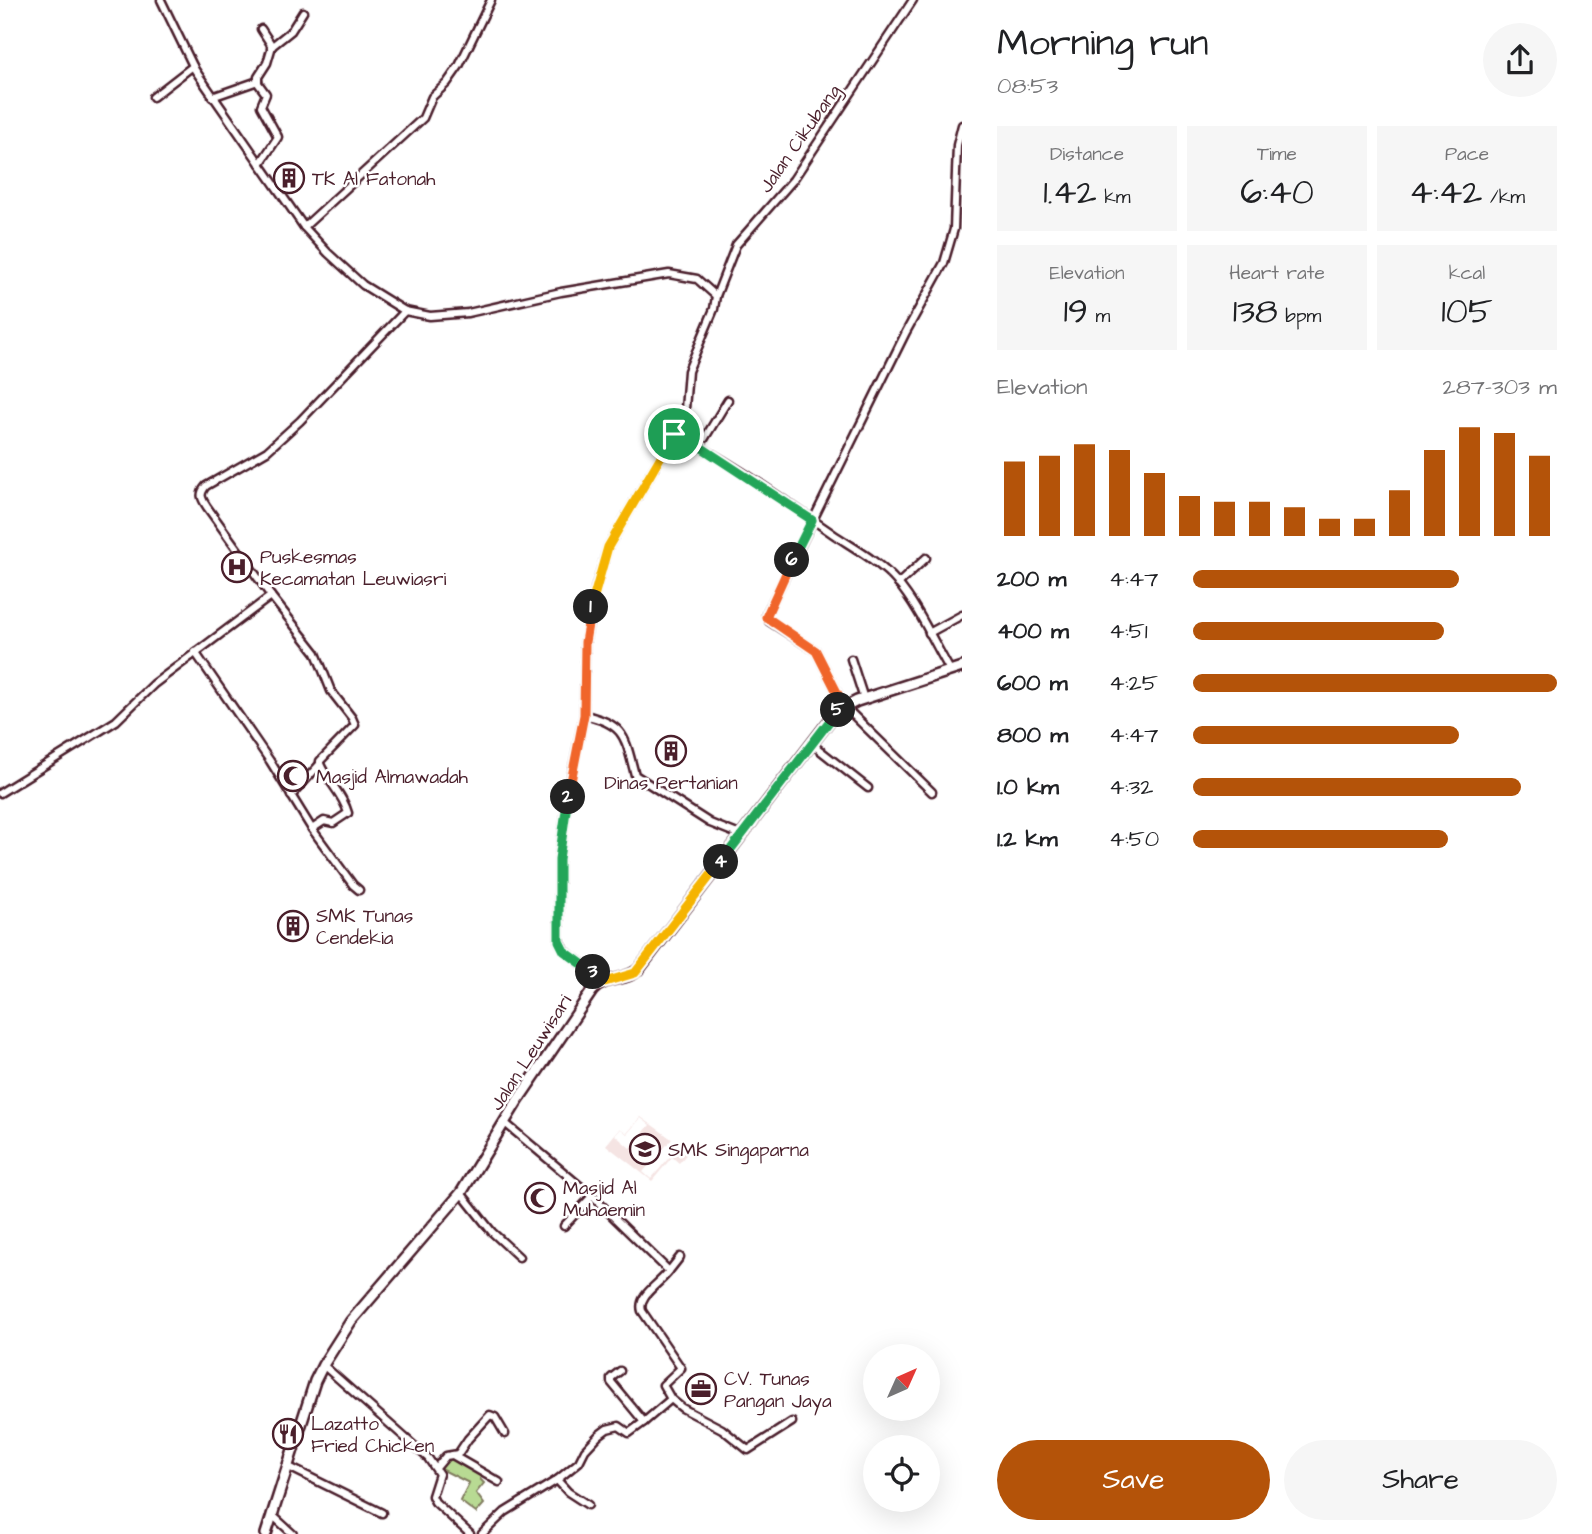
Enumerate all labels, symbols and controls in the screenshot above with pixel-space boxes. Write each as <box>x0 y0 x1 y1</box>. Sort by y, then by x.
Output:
text: Morning run <box>997 18 1209 70</box>
button: share <box>1483 23 1557 97</box>
text: 08:53 <box>997 70 1058 102</box>
street label: Jalan Cikubang <box>753 79 849 199</box>
text: Distance <box>1050 141 1124 168</box>
text: Time <box>1257 141 1297 168</box>
text: Pace <box>1445 141 1489 168</box>
building icon: TK Al Fatonah <box>272 161 306 195</box>
place label: TK Al Fatonah <box>312 166 436 193</box>
text: 1.42 <box>1043 168 1097 217</box>
text: 6:40 <box>1240 168 1314 217</box>
text: 4:42 <box>1409 168 1482 217</box>
text: km <box>1097 184 1131 211</box>
text: /km <box>1482 184 1525 211</box>
text: Elevation <box>1050 260 1124 287</box>
text: Heart rate <box>1229 260 1325 287</box>
text: kcal <box>1449 260 1485 287</box>
text: 19 <box>1064 287 1088 336</box>
text: 138 <box>1233 287 1278 336</box>
text: 105 <box>1441 287 1493 336</box>
text: m <box>1088 303 1110 330</box>
text: bpm <box>1278 303 1321 330</box>
text: Elevation <box>997 371 1088 403</box>
text: 287–303 m <box>1443 371 1557 403</box>
pin <box>644 404 704 464</box>
icon: arrive <box>655 415 693 453</box>
pin: 6 <box>774 542 810 578</box>
place label: Puskesmas Kecamatan Leuwiasri <box>260 544 446 593</box>
text: 6 <box>786 546 797 573</box>
hospital icon: Puskesmas Kecamatan Leuwiasri <box>220 550 254 584</box>
text: 200 m <box>997 563 1066 595</box>
text: 4:47 <box>1109 563 1158 595</box>
pin: 1 <box>574 590 608 624</box>
text: 1 <box>589 593 592 620</box>
text: 400 m <box>997 615 1069 647</box>
text: 4:51 <box>1109 615 1148 647</box>
text: 600 m <box>997 667 1068 699</box>
text: 4:25 <box>1109 667 1158 699</box>
pin: 5 <box>820 692 856 728</box>
text: 5 <box>831 696 844 723</box>
text: 800 m <box>997 719 1068 751</box>
text: 4:47 <box>1109 719 1158 751</box>
building icon: Dinas Pertanian <box>654 734 688 768</box>
mosque icon: Masjid Almawadah <box>276 759 310 793</box>
place label: Masjid Almawadah <box>316 764 469 791</box>
place label: Dinas Pertanian <box>604 770 738 797</box>
text: 1.0 km <box>997 771 1059 803</box>
text: 4:32 <box>1109 771 1153 803</box>
pin: 2 <box>550 780 586 814</box>
text: 2 <box>562 783 573 810</box>
text: 1.2 km <box>997 823 1058 855</box>
text: 4:50 <box>1109 823 1159 855</box>
pin: 4 <box>704 844 738 880</box>
text: 4 <box>714 848 727 875</box>
place label: SMK Tunas Cendekia <box>316 903 413 952</box>
building icon: SMK Tunas Cendekia <box>276 909 310 943</box>
pin: 3 <box>576 954 610 990</box>
text: 3 <box>588 958 597 985</box>
street label: Jalan Leuwisari <box>484 989 579 1116</box>
school or university icon: SMK Singaparna <box>628 1132 662 1166</box>
place label: SMK Singaparna <box>668 1137 809 1165</box>
place label: Masjid Al Muhaemin <box>563 1175 645 1224</box>
mosque icon: Masjid Al Muhaemin <box>523 1181 557 1215</box>
north arrow <box>863 1344 940 1421</box>
map controls <box>863 1344 940 1512</box>
place label: CV. Tunas Pangan Jaya <box>724 1366 832 1416</box>
office icon: CV. Tunas Pangan Jaya <box>684 1372 718 1406</box>
place label: Lazatto Fried Chicken <box>311 1411 434 1460</box>
restaurant icon: Lazatto Fried Chicken <box>271 1417 305 1451</box>
button: locate <box>863 1435 940 1512</box>
button: Save <box>997 1440 1270 1520</box>
button: Share <box>1284 1440 1557 1520</box>

